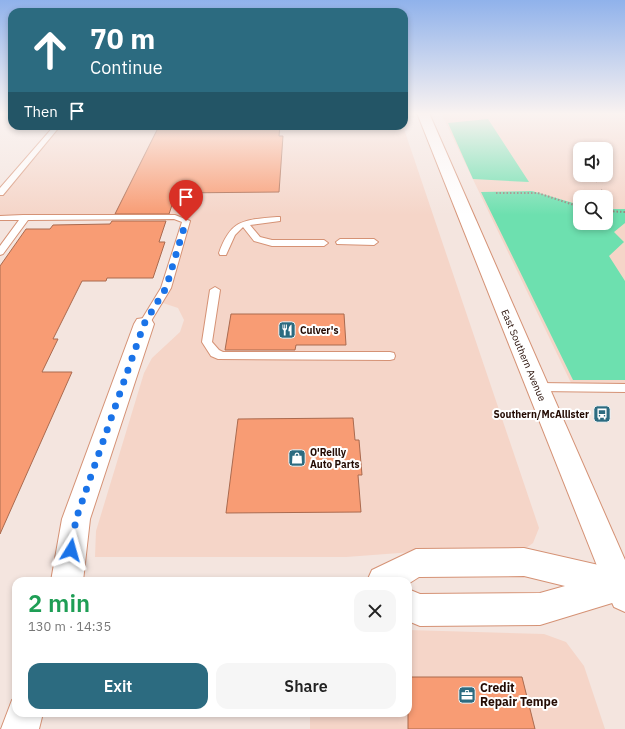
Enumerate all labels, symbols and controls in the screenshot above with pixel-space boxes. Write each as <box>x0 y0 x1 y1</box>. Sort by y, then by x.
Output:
text: 70 m <box>90 20 155 57</box>
icon: ahead <box>24 24 76 76</box>
text: Continue <box>90 56 163 79</box>
icon: arrive <box>66 100 88 122</box>
text: Then <box>24 102 58 121</box>
map controls <box>573 142 613 230</box>
button: sound <box>573 142 613 182</box>
pin <box>169 180 203 221</box>
icon: arrive <box>175 186 197 208</box>
button: search <box>573 190 613 230</box>
street label: East Southern Avenue <box>498 307 549 404</box>
restaurant icon: Culver's <box>277 320 297 340</box>
place label: Culver's <box>300 324 338 337</box>
bus stop icon: Southern/McAllister <box>592 404 612 424</box>
place label: Southern/McAllister <box>494 408 589 421</box>
place label: O'Reilly Auto Parts <box>310 446 360 471</box>
shop icon: O'Reilly Auto Parts <box>287 448 307 468</box>
position arrow <box>50 529 92 571</box>
text: 2 min <box>28 587 90 619</box>
button: close <box>354 590 396 632</box>
text: 130 m · 14:35 <box>28 618 111 635</box>
button: Exit <box>28 663 208 709</box>
button: Share <box>216 663 396 709</box>
place label: Credit Repair Tempe <box>480 680 558 709</box>
office icon: Credit Repair Tempe <box>457 685 477 705</box>

